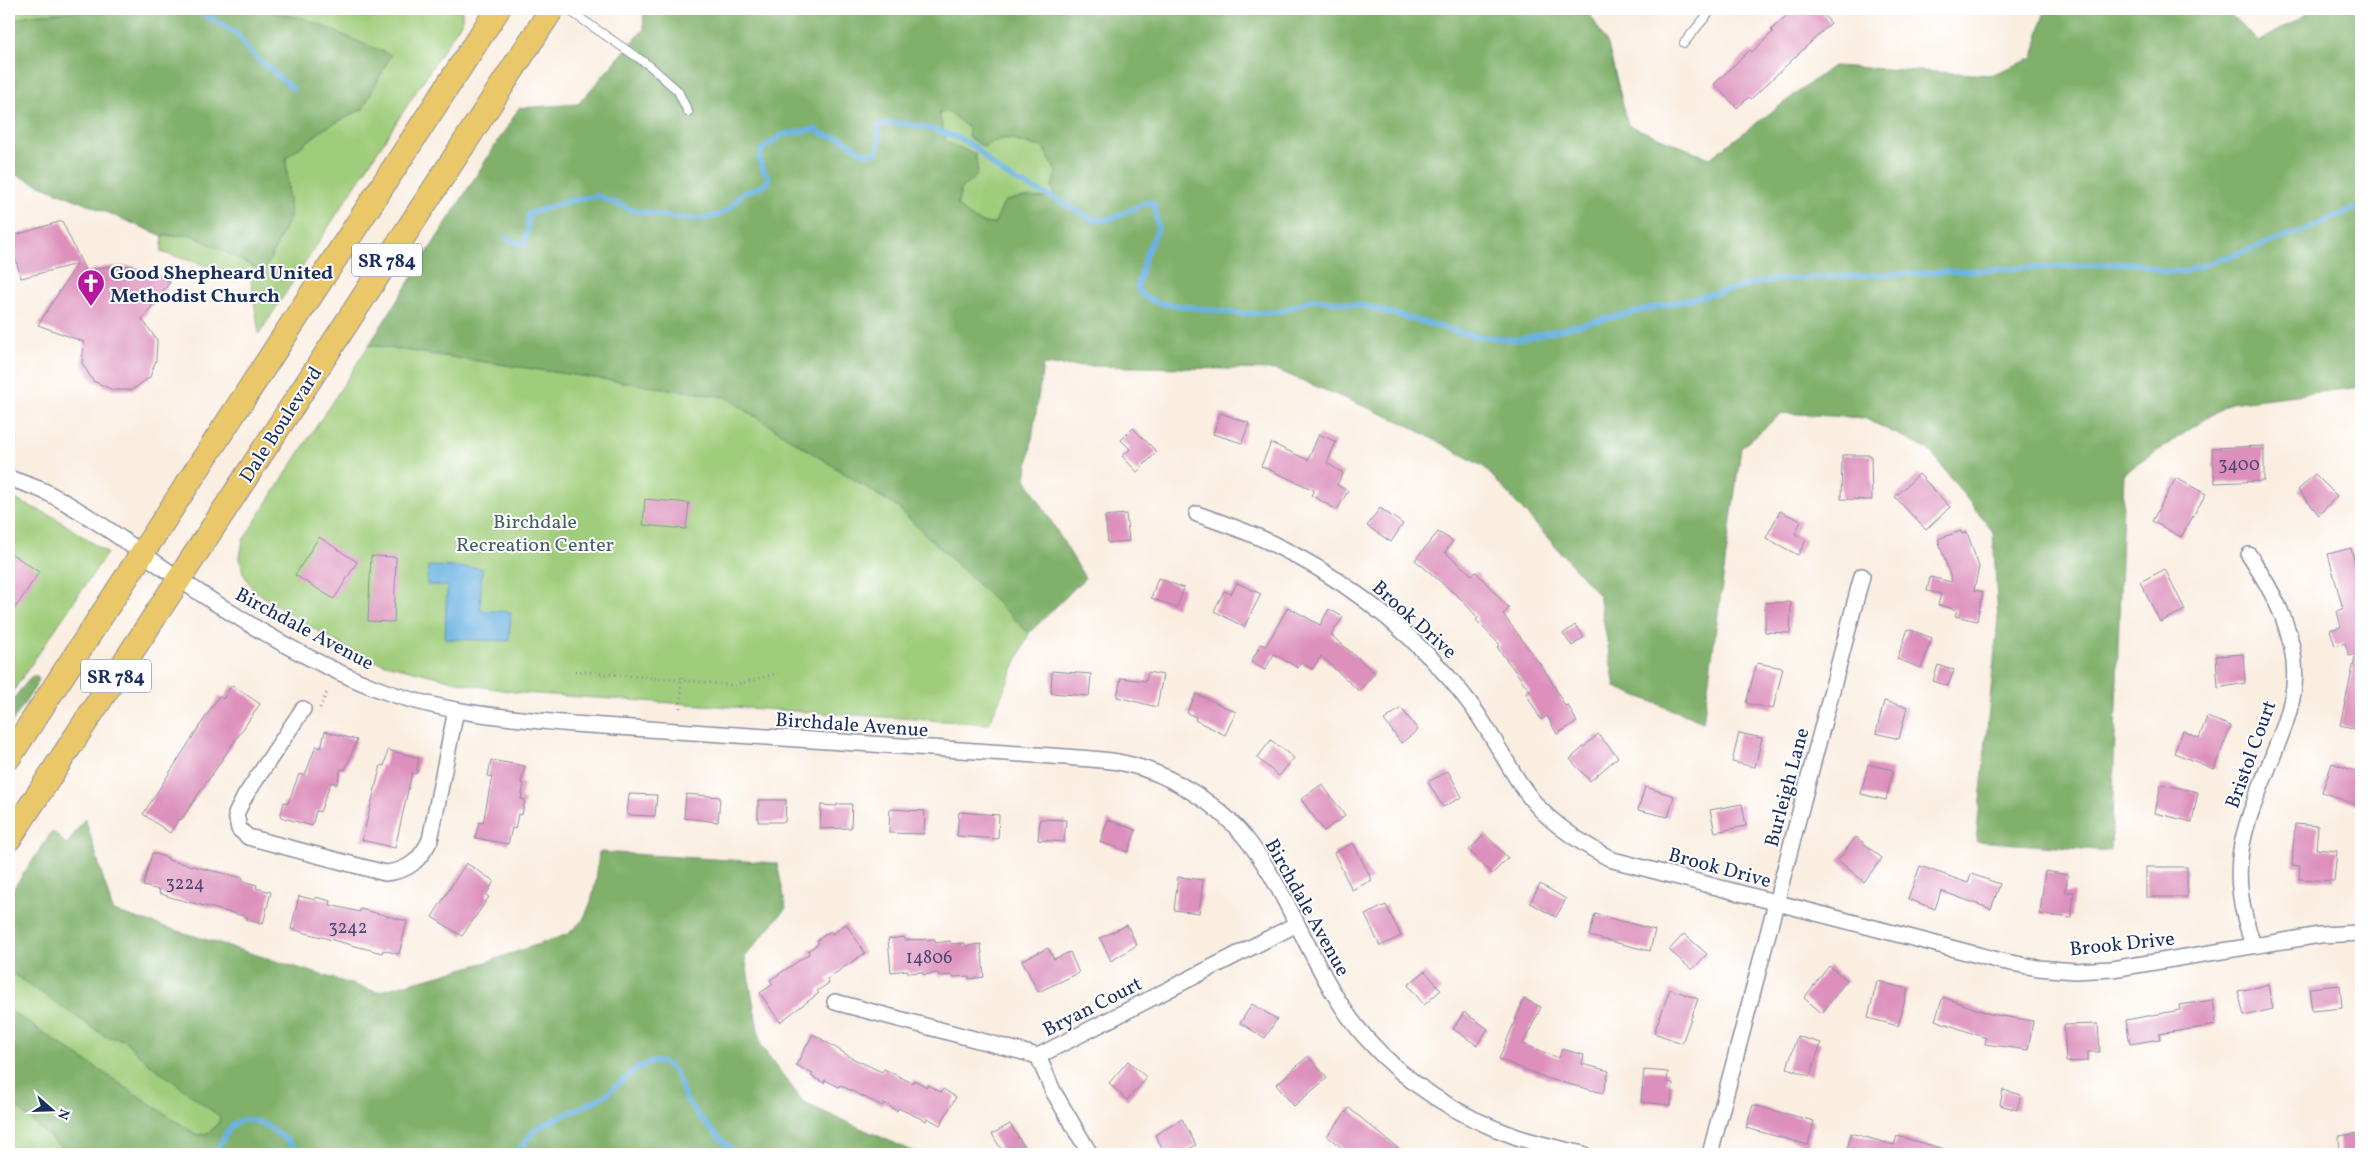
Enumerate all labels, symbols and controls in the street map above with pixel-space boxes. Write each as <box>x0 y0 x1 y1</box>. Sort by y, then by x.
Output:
road number: SR 784 <box>352 244 422 276</box>
place label: Good Shepheard United Methodist Church <box>110 260 333 311</box>
church icon: Good Shepheard United Methodist Church <box>76 268 106 307</box>
street label: Dale Boulevard <box>233 361 330 489</box>
house number: 3400 <box>2218 453 2260 478</box>
park label: Birchdale Recreation Center <box>456 509 614 560</box>
street label: Brook Drive <box>1365 575 1462 666</box>
street label: Birchdale Avenue <box>230 581 378 678</box>
road number: SR 784 <box>81 659 151 692</box>
street label: Bristol Court <box>2219 697 2284 813</box>
street label: Birchdale Avenue <box>774 707 929 745</box>
street label: Burleigh Lane <box>1759 725 1817 850</box>
street label: Birchdale Avenue <box>1257 834 1356 982</box>
street label: Brook Drive <box>1665 842 1774 896</box>
house number: 3224 <box>166 872 204 897</box>
house number: 3242 <box>329 916 367 941</box>
street label: Brook Drive <box>2068 926 2176 964</box>
house number: 14806 <box>906 946 952 971</box>
street label: Bryan Court <box>1038 971 1147 1045</box>
north arrow <box>28 1086 78 1136</box>
text: N <box>52 1106 73 1122</box>

